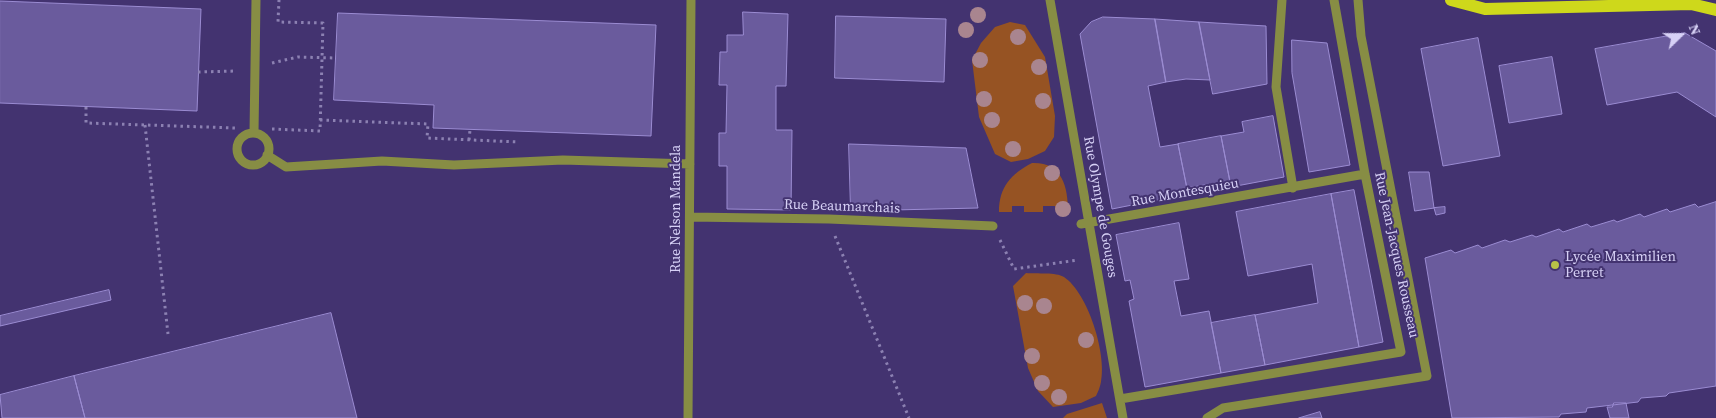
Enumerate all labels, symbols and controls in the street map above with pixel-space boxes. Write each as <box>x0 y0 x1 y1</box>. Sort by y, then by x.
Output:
north arrow <box>1656 10 1706 60</box>
text: N <box>1684 21 1706 38</box>
street label: Rue Olympe de Gouges <box>1079 135 1121 279</box>
street label: Rue Nelson Mandela <box>668 145 684 273</box>
street label: Rue Jean-Jacques Rousseau <box>1370 170 1422 340</box>
street label: Rue Montesquieu <box>1130 175 1240 211</box>
street label: Rue Beaumarchais <box>784 197 900 217</box>
place label: Lycée Maximilien Perret <box>1565 249 1676 282</box>
marker: Lycée Maximilien Perret <box>1549 259 1561 271</box>

